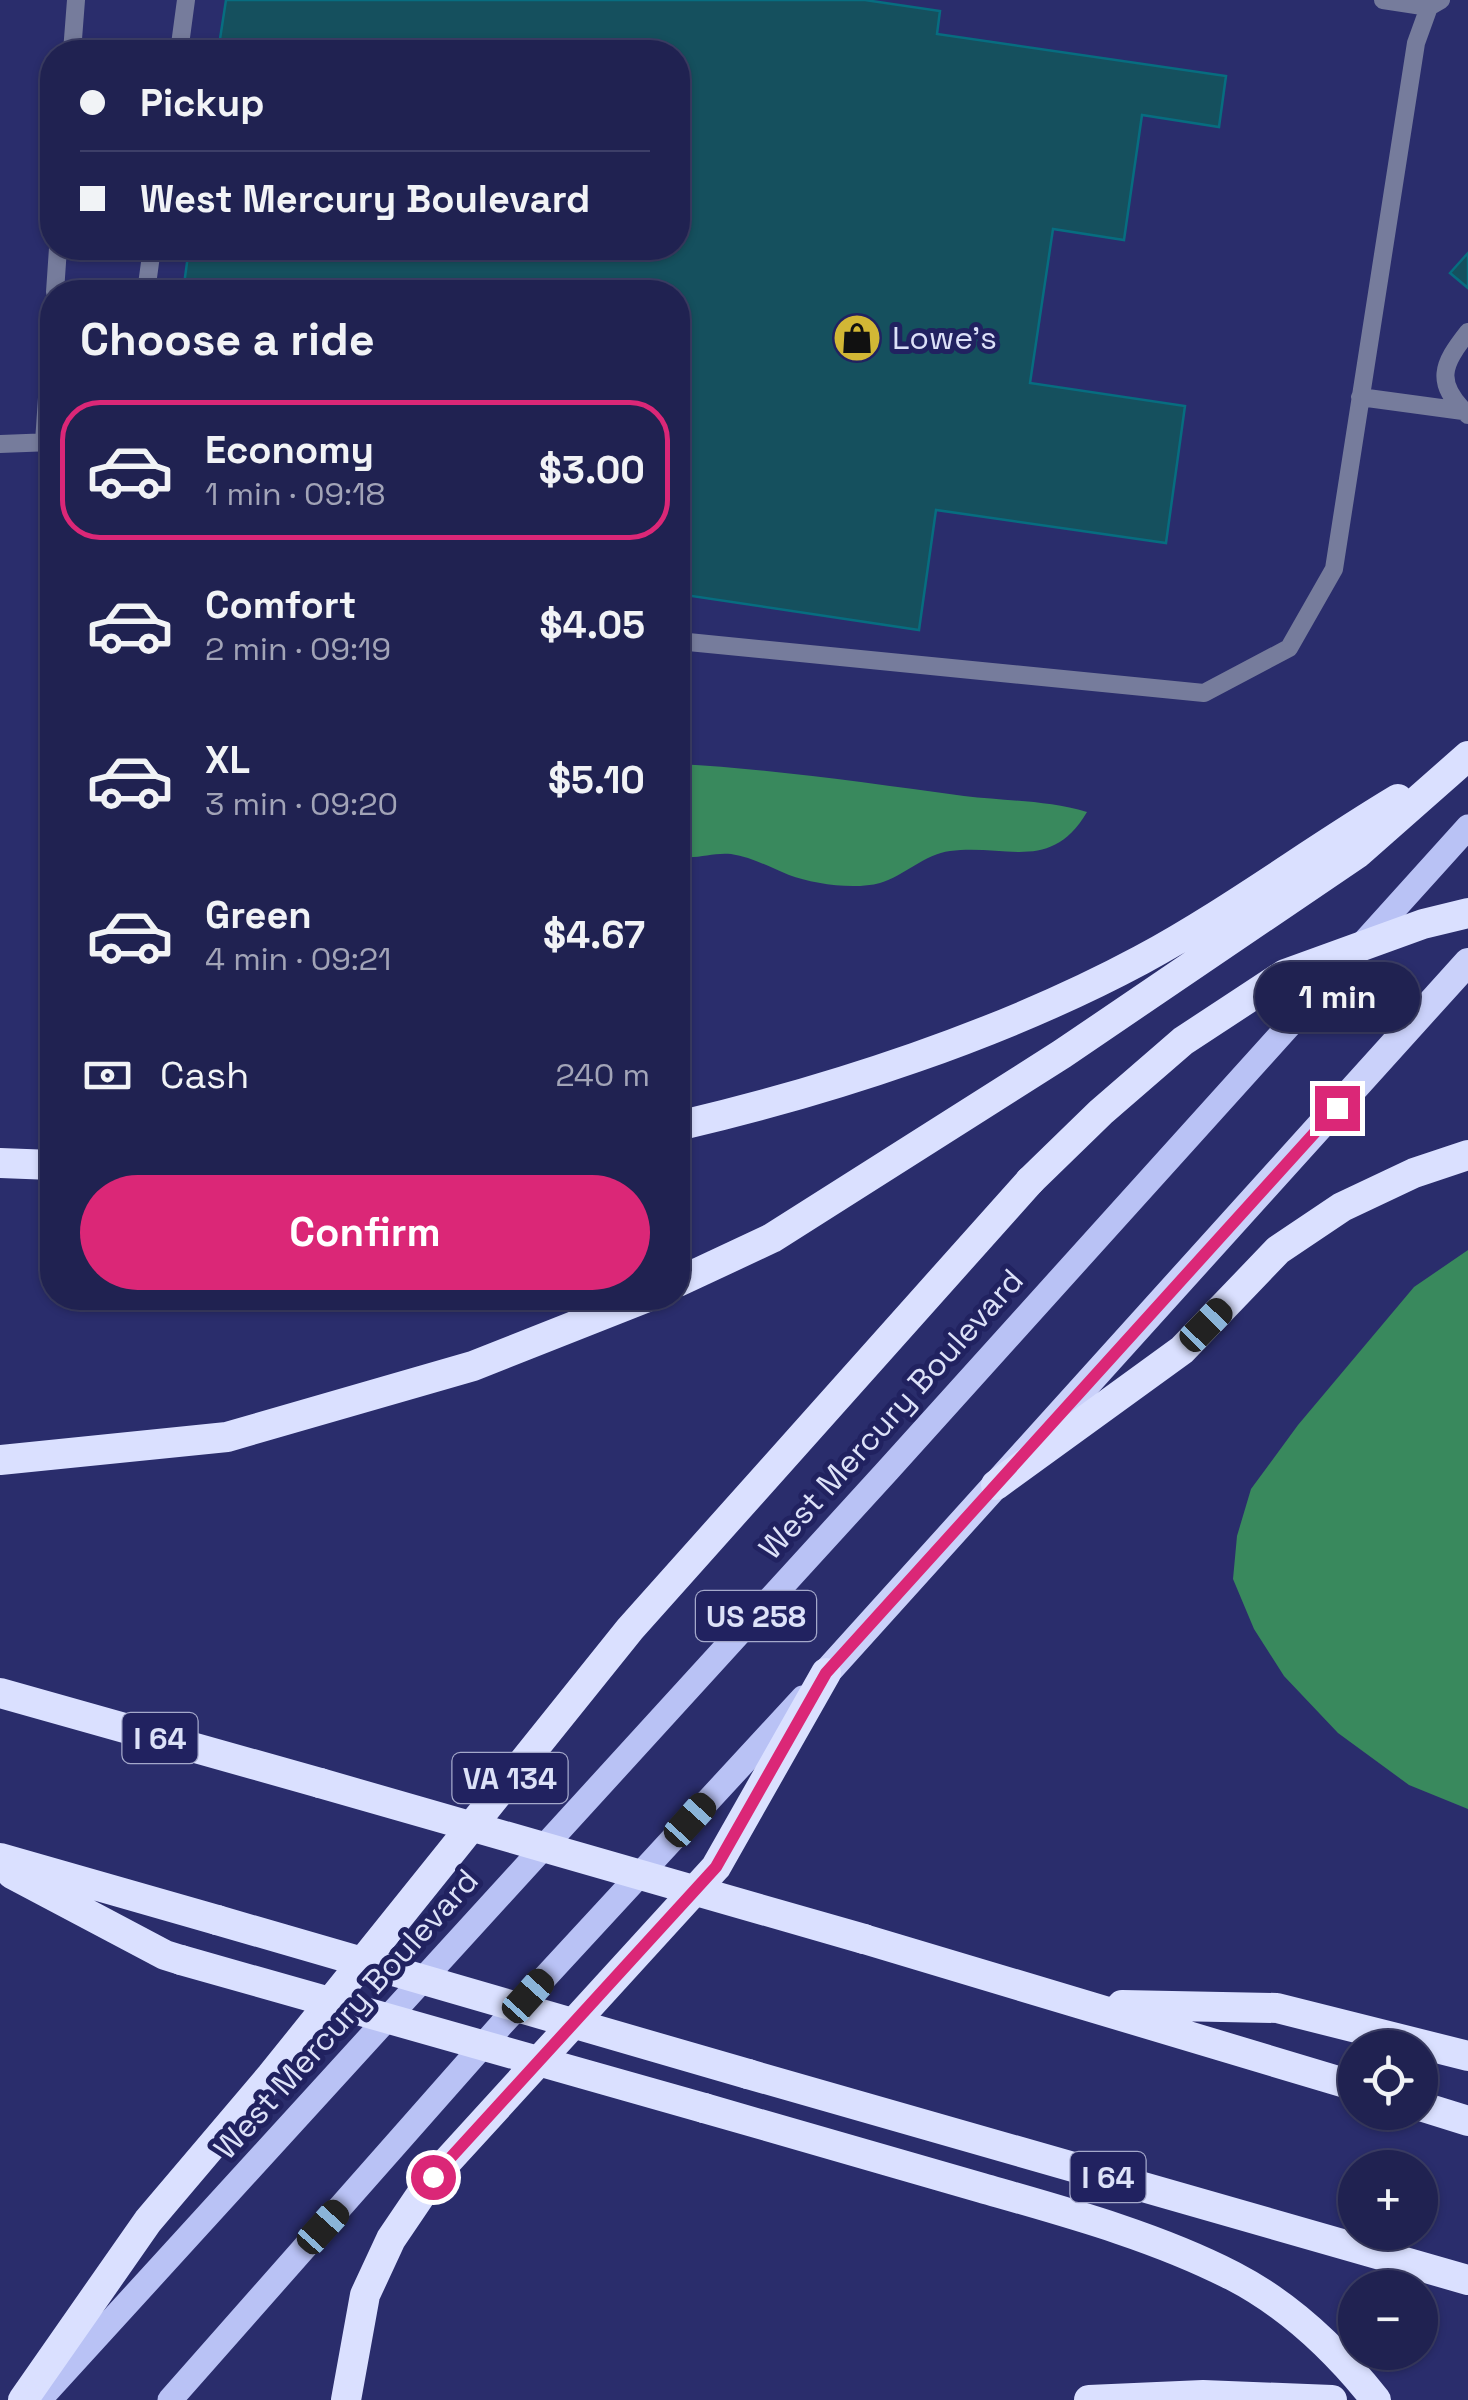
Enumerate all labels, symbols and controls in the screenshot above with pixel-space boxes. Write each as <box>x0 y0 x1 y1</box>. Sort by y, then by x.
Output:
text: Pickup <box>140 79 264 127</box>
text: West Mercury Boulevard <box>140 175 590 223</box>
text: Choose a ride <box>80 311 375 368</box>
shop icon: Lowe's <box>831 312 883 364</box>
place label: Lowe's <box>892 318 997 358</box>
icon: car <box>85 425 175 515</box>
text: Economy <box>205 426 374 474</box>
text: $3.00 <box>539 446 645 494</box>
text: 1 min · 09:18 <box>205 474 386 514</box>
icon: car <box>85 580 175 670</box>
text: Comfort <box>205 581 356 629</box>
text: $4.05 <box>540 601 645 649</box>
text: 2 min · 09:19 <box>205 629 391 669</box>
icon: car <box>85 735 175 825</box>
text: XL <box>205 736 250 784</box>
text: $5.10 <box>548 756 645 804</box>
text: 3 min · 09:20 <box>205 784 398 824</box>
icon: car <box>85 890 175 980</box>
text: Green <box>205 891 312 939</box>
text: $4.67 <box>543 911 645 959</box>
text: 4 min · 09:21 <box>205 939 392 979</box>
callout: 1 min <box>1254 963 1420 1033</box>
text: 1 min <box>1298 977 1377 1017</box>
icon: cash <box>80 1048 135 1103</box>
text: Cash <box>160 1051 249 1099</box>
text: 240 m <box>555 1055 650 1095</box>
route end <box>1315 1086 1360 1131</box>
button: Confirm <box>80 1175 650 1290</box>
street label: West Mercury Boulevard <box>750 1261 1032 1567</box>
car <box>1174 1293 1238 1357</box>
road number: US 258 <box>696 1591 816 1641</box>
road number: I 64 <box>122 1713 198 1763</box>
road number: VA 134 <box>452 1753 568 1803</box>
car <box>659 1788 721 1852</box>
street label: West Mercury Boulevard <box>205 1861 487 2167</box>
car <box>497 1964 559 2028</box>
map controls <box>1338 2030 1438 2370</box>
button: locate <box>1338 2030 1438 2130</box>
button: + <box>1338 2150 1438 2250</box>
road number: I 64 <box>1070 2152 1146 2202</box>
route start <box>411 2155 456 2200</box>
car <box>292 2195 354 2259</box>
button: − <box>1338 2270 1438 2370</box>

